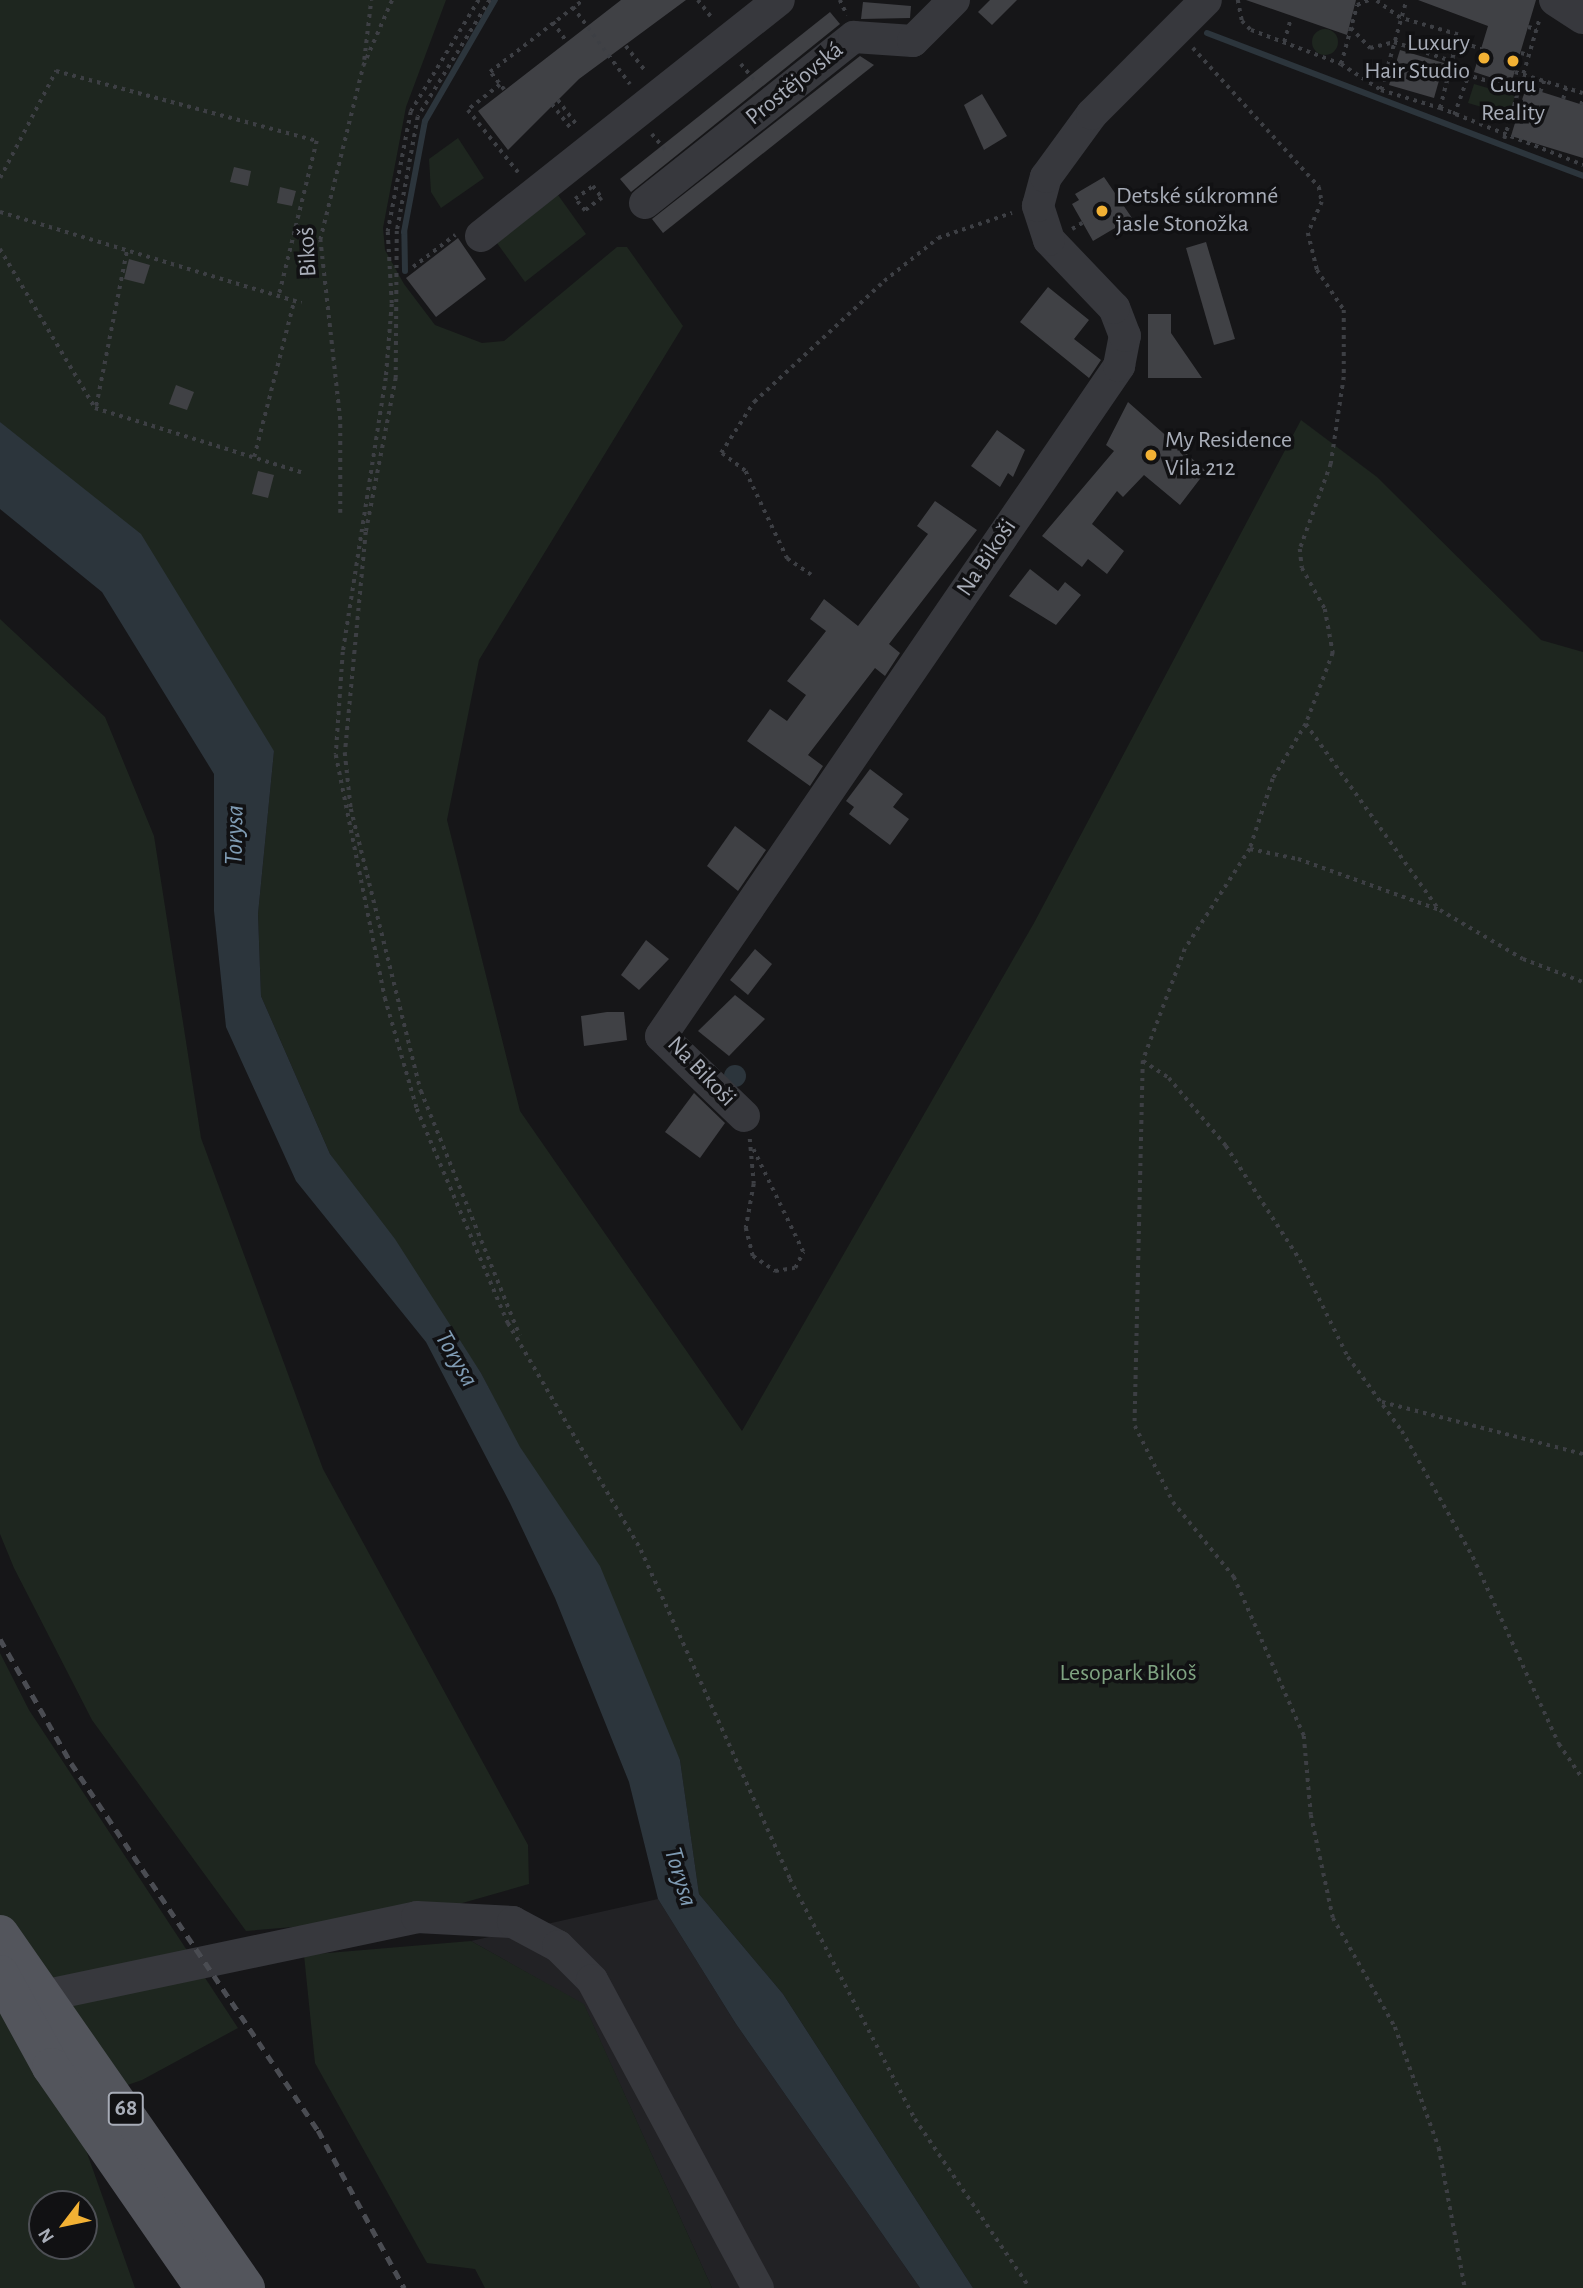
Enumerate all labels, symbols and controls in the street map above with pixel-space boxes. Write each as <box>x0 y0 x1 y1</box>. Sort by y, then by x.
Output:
place label: Luxury Hair Studio <box>1364 30 1470 86</box>
street label: Prostějovská <box>740 36 850 132</box>
marker: Luxury Hair Studio <box>1476 50 1492 66</box>
marker: Guru Reality <box>1505 53 1521 69</box>
place label: Guru Reality <box>1481 72 1545 128</box>
place label: Detské súkromné jasle Stonožka <box>1116 183 1278 239</box>
marker: Detské súkromné jasle Stonožka <box>1094 203 1110 219</box>
street label: Bikoš <box>292 226 324 278</box>
place label: My Residence Vila 212 <box>1165 427 1292 483</box>
marker: My Residence Vila 212 <box>1143 447 1159 463</box>
street label: Na Bikoši <box>951 514 1023 602</box>
water label: Torysa <box>219 805 251 865</box>
street label: Na Bikoši <box>661 1031 741 1113</box>
water label: Torysa <box>427 1325 485 1393</box>
park label: Lesopark Bikoš <box>1059 1660 1197 1688</box>
water label: Torysa <box>656 1844 704 1910</box>
road number: 68 <box>107 2090 145 2128</box>
north arrow <box>28 2190 98 2260</box>
text: N <box>35 2225 58 2246</box>

